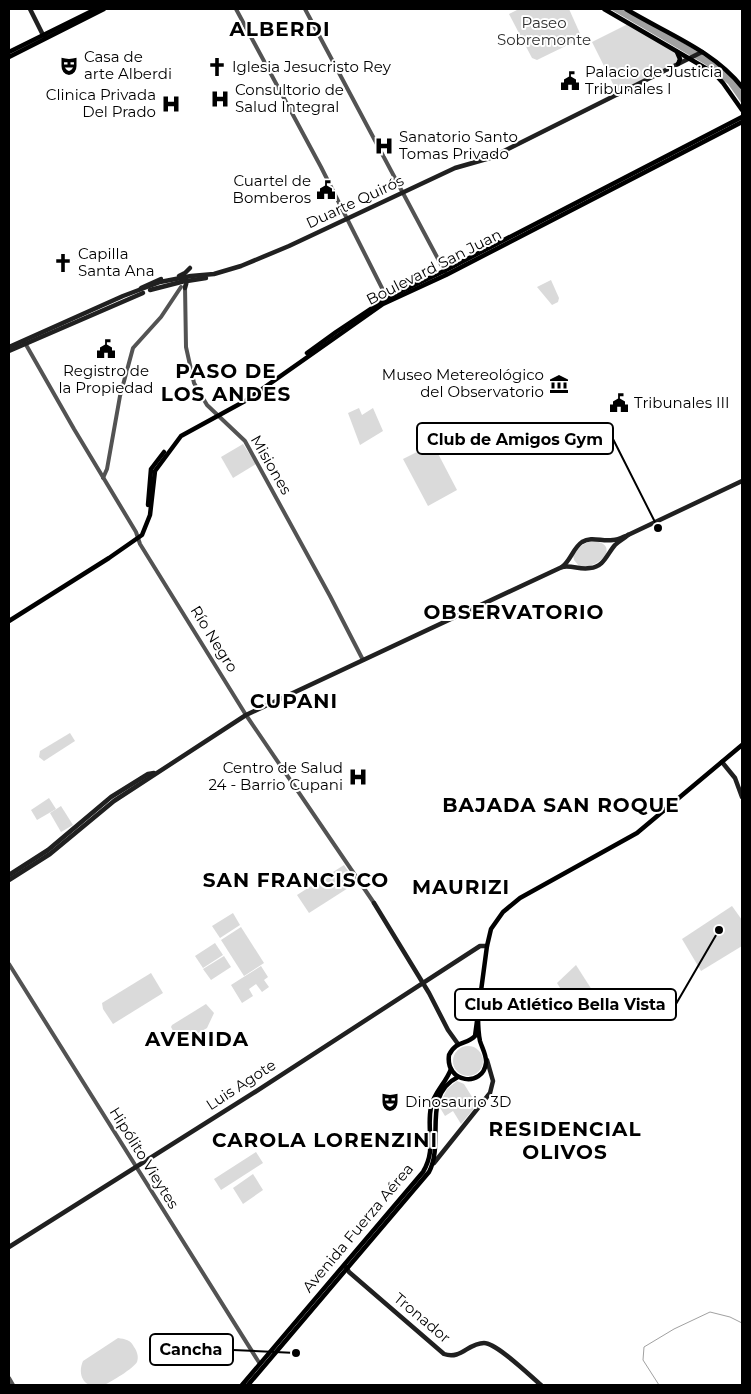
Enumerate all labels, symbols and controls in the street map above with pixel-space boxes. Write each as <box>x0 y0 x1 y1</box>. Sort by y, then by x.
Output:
park label: Paseo Sobremonte <box>497 13 591 49</box>
district label: ALBERDI <box>229 17 330 41</box>
place label: Casa de arte Alberdi <box>84 47 172 83</box>
theatre icon: Casa de arte Alberdi <box>58 55 80 77</box>
church icon: Iglesia Jesucristo Rey <box>206 56 228 78</box>
place label: Iglesia Jesucristo Rey <box>232 57 392 76</box>
place label: Palacio de Justicia Tribunales I <box>585 62 722 98</box>
public building icon: Palacio de Justicia Tribunales I <box>559 70 581 92</box>
place label: Consultorio de Salud Integral <box>235 80 344 116</box>
place label: Clinica Privada Del Prado <box>46 85 156 121</box>
hospital icon: Consultorio de Salud Integral <box>209 88 231 110</box>
hospital icon: Clinica Privada Del Prado <box>160 93 182 115</box>
place label: Sanatorio Santo Tomas Privado <box>399 127 518 163</box>
hospital icon: Sanatorio Santo Tomas Privado <box>373 135 395 157</box>
place label: Cuartel de Bomberos <box>233 171 311 207</box>
street label: Duarte Quirós <box>303 171 407 232</box>
public building icon: Cuartel de Bomberos <box>315 179 337 201</box>
street label: Boulevard San Juan <box>363 224 505 309</box>
place label: Capilla Santa Ana <box>78 244 155 280</box>
church icon: Capilla Santa Ana <box>52 252 74 274</box>
public building icon: Registro de la Propiedad <box>95 338 117 360</box>
district label: PASO DE LOS ANDES <box>161 359 291 406</box>
place label: Registro de la Propiedad <box>59 361 153 397</box>
place label: Museo Metereológico del Observatorio <box>382 365 544 401</box>
museum icon: Museo Metereológico del Observatorio <box>548 373 570 395</box>
public building icon: Tribunales III <box>608 392 630 414</box>
place label: Tribunales III <box>634 393 730 412</box>
callout: Club de Amigos Gym <box>417 423 613 454</box>
text: Club de Amigos Gym <box>427 430 603 449</box>
street label: Misiones <box>247 432 296 498</box>
district label: OBSERVATORIO <box>423 600 605 624</box>
street label: Río Negro <box>186 602 242 676</box>
district label: CUPANI <box>250 689 338 713</box>
place label: Centro de Salud 24 - Barrio Cupani <box>208 758 343 794</box>
hospital icon: Centro de Salud 24 - Barrio Cupani <box>347 766 369 788</box>
district label: BAJADA SAN ROQUE <box>442 793 680 817</box>
district label: SAN FRANCISCO <box>203 868 389 892</box>
district label: MAURIZI <box>412 875 510 899</box>
callout: Club Atlético Bella Vista <box>455 989 676 1020</box>
text: Club Atlético Bella Vista <box>464 995 666 1014</box>
district label: AVENIDA <box>144 1027 249 1051</box>
street label: Luis Agote <box>202 1055 279 1114</box>
theatre icon: Dinosaurio 3D <box>379 1091 401 1113</box>
place label: Dinosaurio 3D <box>405 1092 511 1111</box>
street label: Hipólito Vieytes <box>105 1103 183 1212</box>
district label: RESIDENCIAL OLIVOS <box>489 1117 641 1164</box>
district label: CAROLA LORENZINI <box>212 1128 438 1152</box>
street label: Avenida Fuerza Aérea <box>298 1159 417 1296</box>
street label: Tronador <box>390 1288 455 1347</box>
callout: Cancha <box>150 1334 233 1365</box>
text: Cancha <box>160 1340 222 1359</box>

